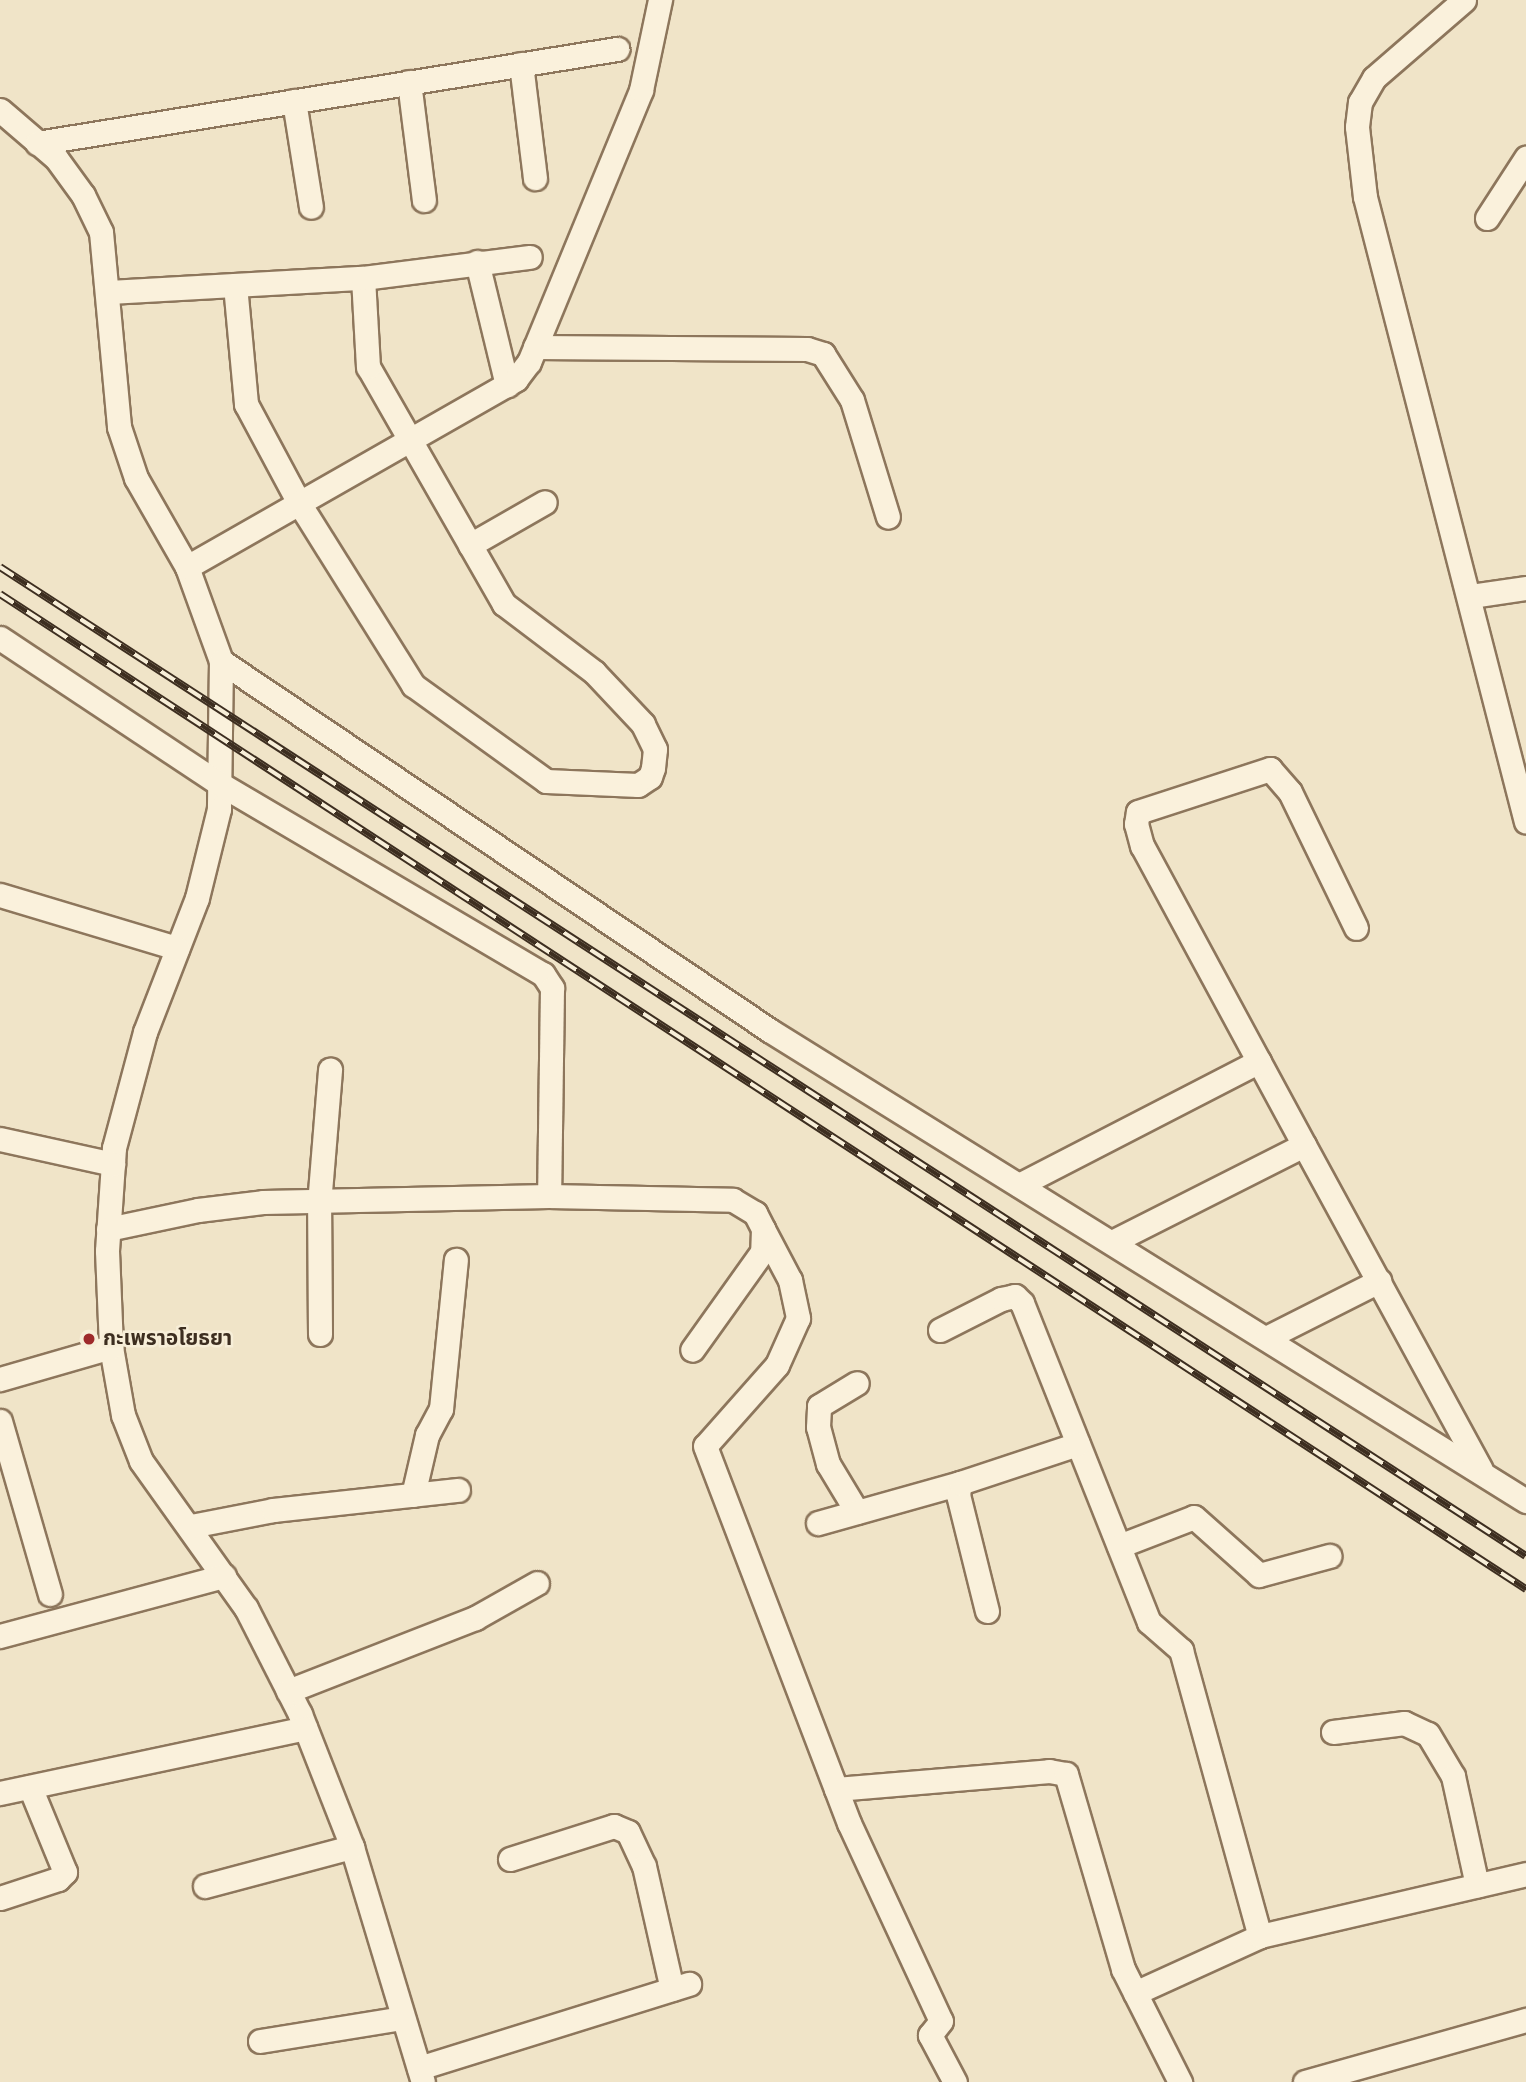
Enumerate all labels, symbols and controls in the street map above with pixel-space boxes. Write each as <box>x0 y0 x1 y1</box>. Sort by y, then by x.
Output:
place label: กะเพราอโยธยา <box>103 1326 232 1352</box>
marker: กะเพราอโยธยา <box>81 1331 97 1347</box>

